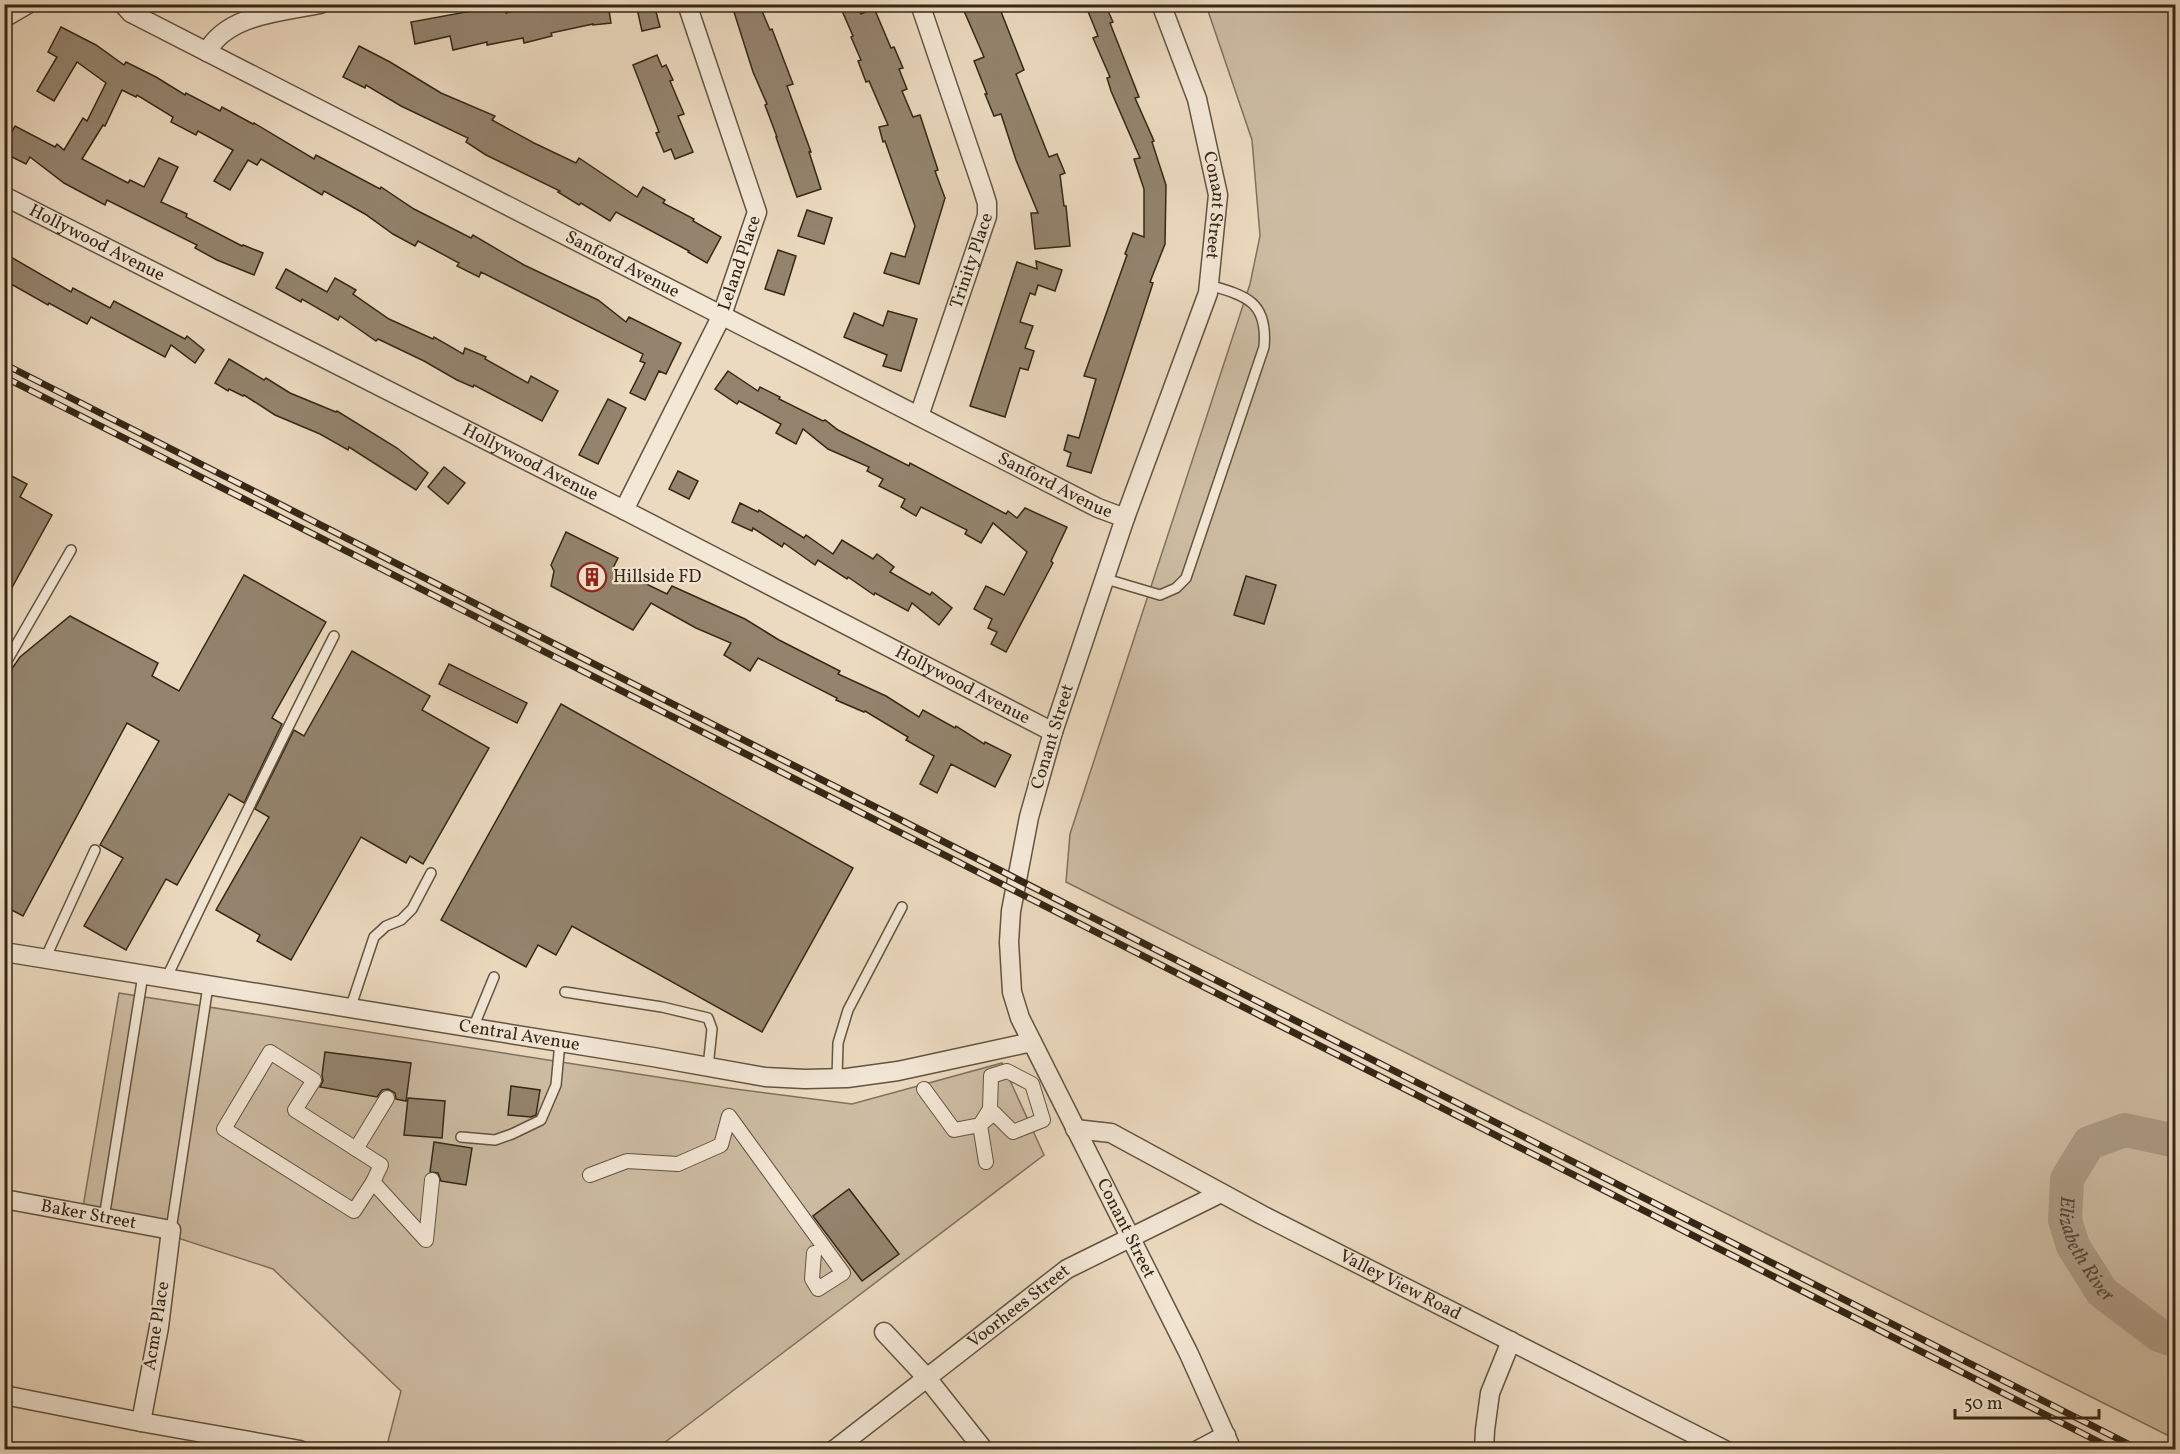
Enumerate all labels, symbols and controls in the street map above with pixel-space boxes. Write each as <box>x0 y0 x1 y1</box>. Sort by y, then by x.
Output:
street label: Conant Street <box>1196 149 1231 261</box>
street label: Hollywood Avenue <box>25 198 169 288</box>
street label: Trinity Place <box>944 210 1000 312</box>
street label: Leland Place <box>712 212 767 314</box>
street label: Sanford Avenue <box>561 225 684 304</box>
street label: Hollywood Avenue <box>458 418 603 507</box>
street label: Sanford Avenue <box>993 446 1116 525</box>
building icon: Hillside FD <box>576 561 608 593</box>
place label: Hillside FD <box>613 565 701 590</box>
street label: Hollywood Avenue <box>890 640 1034 730</box>
street label: Conant Street <box>1025 681 1081 793</box>
street label: Central Avenue <box>457 1013 581 1057</box>
street label: Conant Street <box>1090 1174 1162 1283</box>
street label: Baker Street <box>39 1194 138 1236</box>
water label: Elizabeth River <box>2051 1195 2120 1310</box>
street label: Valley View Road <box>1335 1244 1466 1327</box>
street label: Voorhees Street <box>962 1259 1075 1354</box>
street label: Acme Place <box>138 1280 176 1372</box>
scale bar <box>1955 1382 2099 1420</box>
text: 50 m <box>1964 1392 2003 1417</box>

